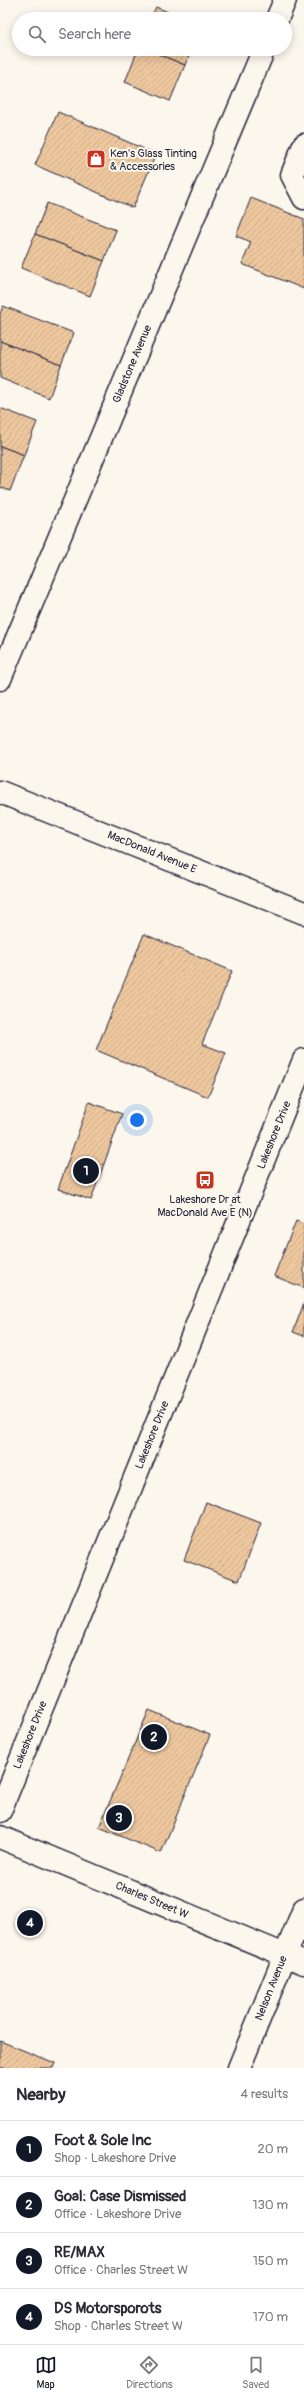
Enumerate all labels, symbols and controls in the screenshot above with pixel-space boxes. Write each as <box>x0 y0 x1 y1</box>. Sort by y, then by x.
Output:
search box <box>12 12 292 56</box>
icon: search <box>26 23 48 45</box>
text: Search here <box>58 25 131 44</box>
place label: Ken's Glass Tinting & Accessories <box>110 147 197 173</box>
shop icon: Ken's Glass Tinting & Accessories <box>85 148 107 170</box>
street label: Gladstone Avenue <box>110 323 154 405</box>
street label: MacDonald Avenue E <box>106 828 199 876</box>
street label: Lakeshore Drive <box>254 1099 294 1171</box>
your location <box>127 1110 147 1130</box>
pin: 1 <box>73 1156 99 1186</box>
bus stop icon: Lakeshore Dr at MacDonald Ave E (N) <box>194 1169 216 1191</box>
place label: Lakeshore Dr at MacDonald Ave E (N) <box>157 1193 253 1219</box>
street label: Lakeshore Drive <box>132 1399 172 1471</box>
street label: Lakeshore Drive <box>10 1699 50 1771</box>
pin: 2 <box>141 1722 167 1752</box>
pin: 3 <box>106 1803 132 1833</box>
street label: Charles Street W <box>114 1879 190 1921</box>
pin: 4 <box>17 1908 43 1938</box>
street label: Nelson Avenue <box>252 1953 290 2022</box>
text: Nearby <box>16 2084 65 2105</box>
text: 4 results <box>241 2086 288 2102</box>
text: Foot & Sole Inc <box>54 2131 152 2150</box>
text: 1 <box>26 2141 32 2157</box>
text: 20 m <box>257 2141 288 2157</box>
text: Shop · Lakeshore Drive <box>54 2150 176 2166</box>
text: Goal: Case Dismissed <box>54 2187 186 2206</box>
text: 2 <box>25 2197 33 2213</box>
text: 130 m <box>252 2197 288 2213</box>
text: Office · Lakeshore Drive <box>54 2206 181 2222</box>
text: RE/MAX <box>54 2243 105 2262</box>
text: 3 <box>25 2253 33 2269</box>
text: 150 m <box>253 2253 288 2269</box>
text: Office · Charles Street W <box>54 2262 188 2278</box>
text: DS Motorsporots <box>54 2299 161 2318</box>
text: 4 <box>25 2309 33 2325</box>
text: 170 m <box>253 2309 288 2325</box>
text: Shop · Charles Street W <box>54 2318 183 2334</box>
tab: Map <box>35 2354 57 2391</box>
tab: Directions <box>126 2354 173 2391</box>
tab: Saved <box>242 2354 269 2391</box>

